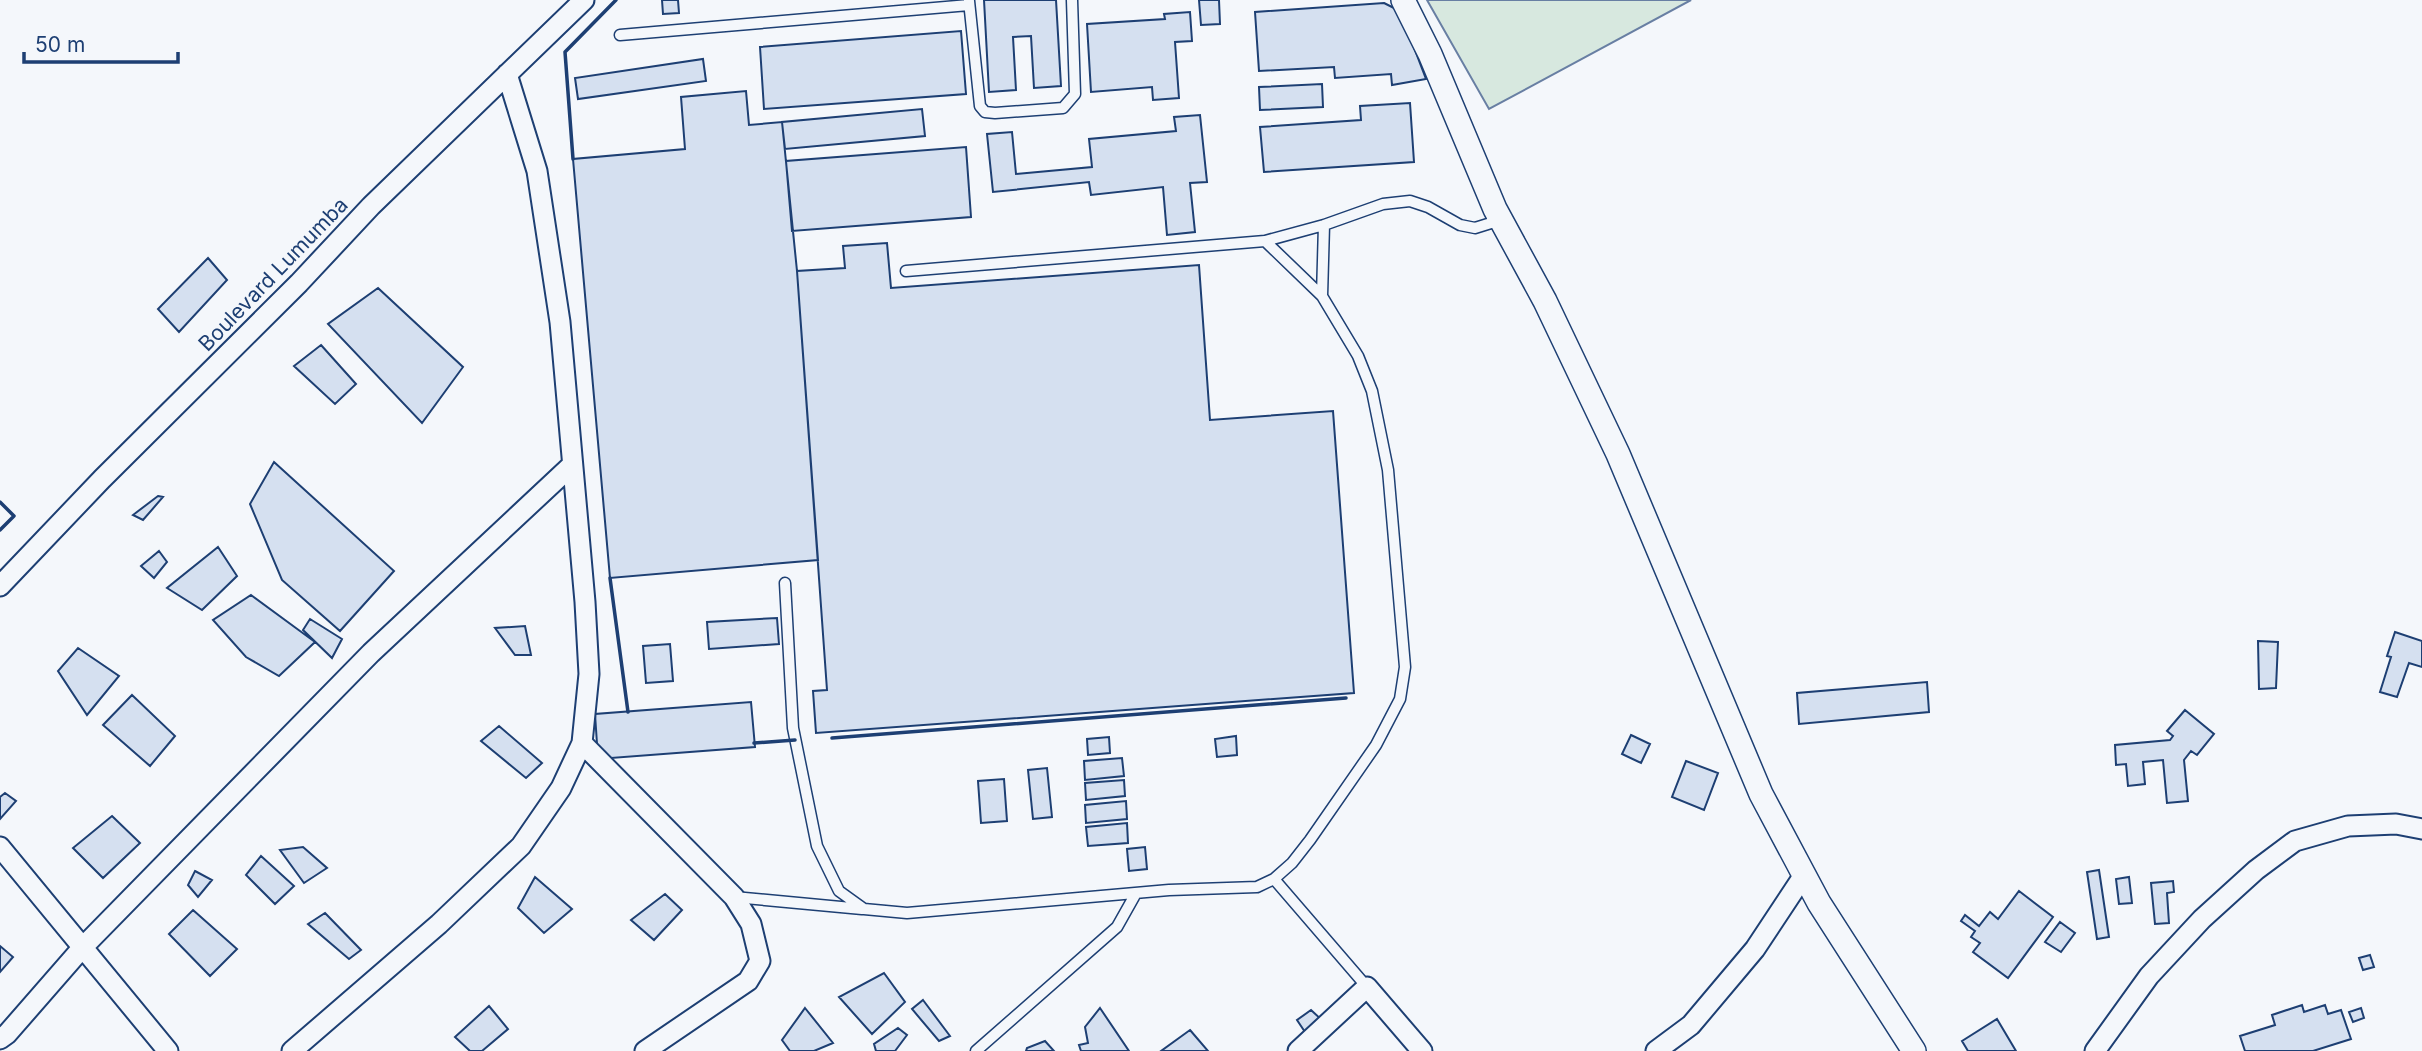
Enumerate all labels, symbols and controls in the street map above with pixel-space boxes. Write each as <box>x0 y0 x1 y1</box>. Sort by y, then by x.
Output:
scale bar <box>24 21 178 65</box>
text: 50 m <box>35 32 85 57</box>
street label: Boulevard Lumumba <box>193 192 353 356</box>

